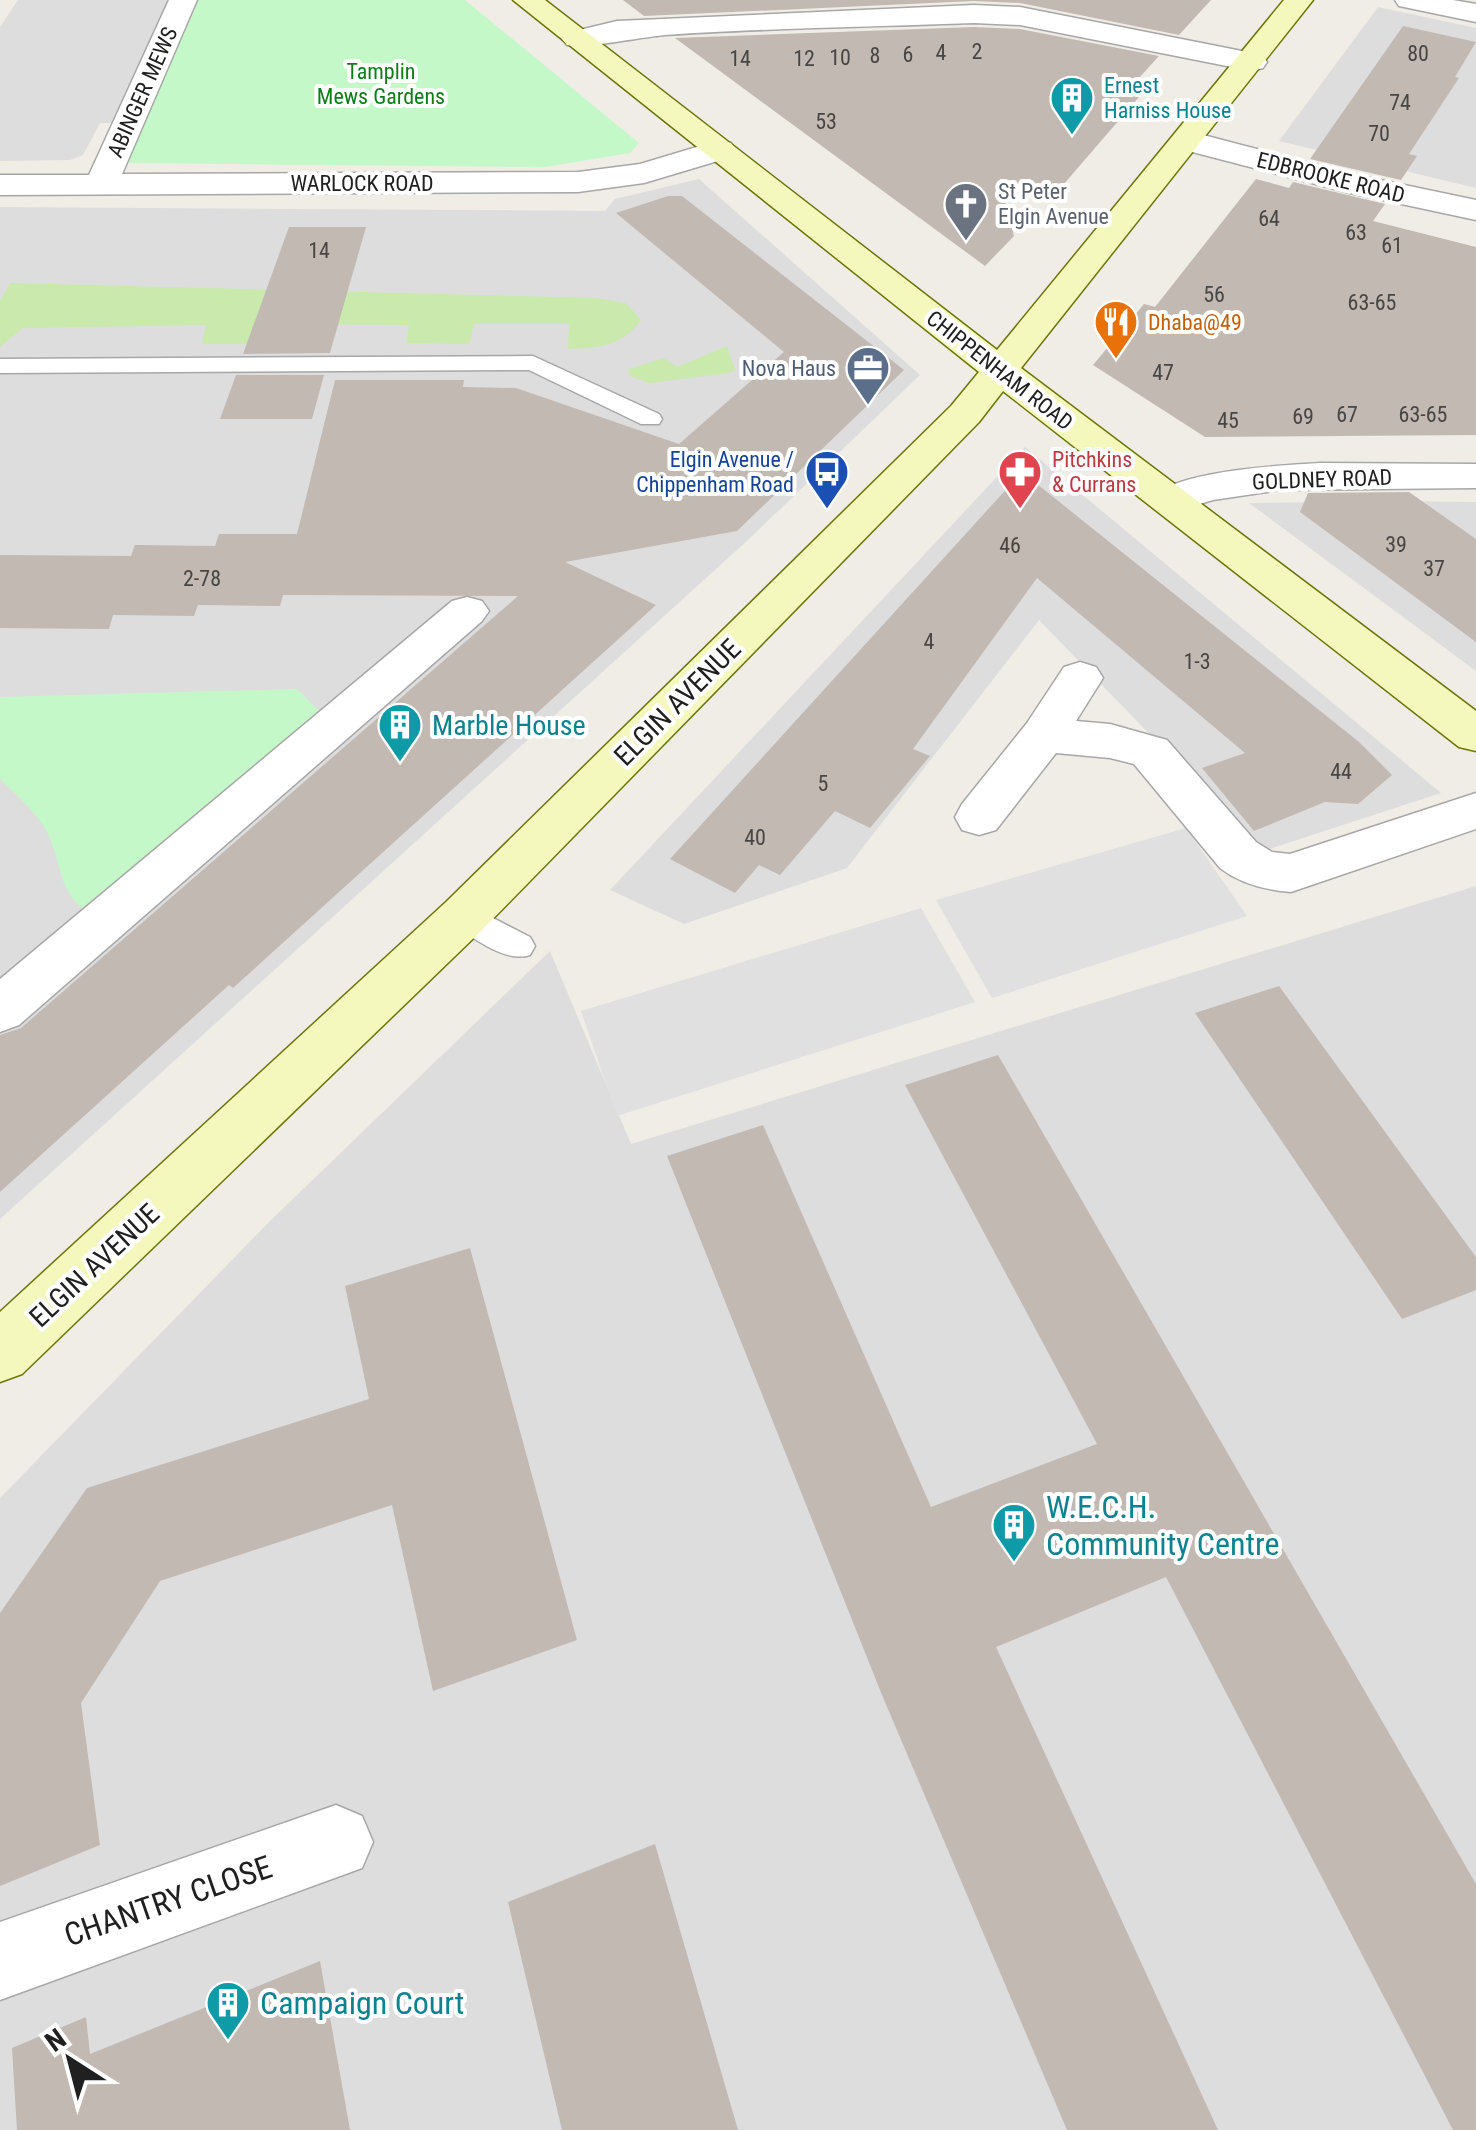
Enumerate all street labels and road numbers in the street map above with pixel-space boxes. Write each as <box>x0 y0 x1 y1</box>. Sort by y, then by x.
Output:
street label: ABINGER MEWS <box>103 23 182 161</box>
street label: EDBROOKE ROAD <box>1254 147 1407 208</box>
street label: WARLOCK ROAD <box>290 171 434 196</box>
street label: CHIPPENHAM ROAD <box>922 306 1078 435</box>
street label: GOLDNEY ROAD <box>1251 465 1393 494</box>
street label: ELGIN AVENUE <box>607 632 747 772</box>
street label: ELGIN AVENUE <box>23 1197 166 1334</box>
street label: CHANTRY CLOSE <box>59 1848 277 1954</box>

